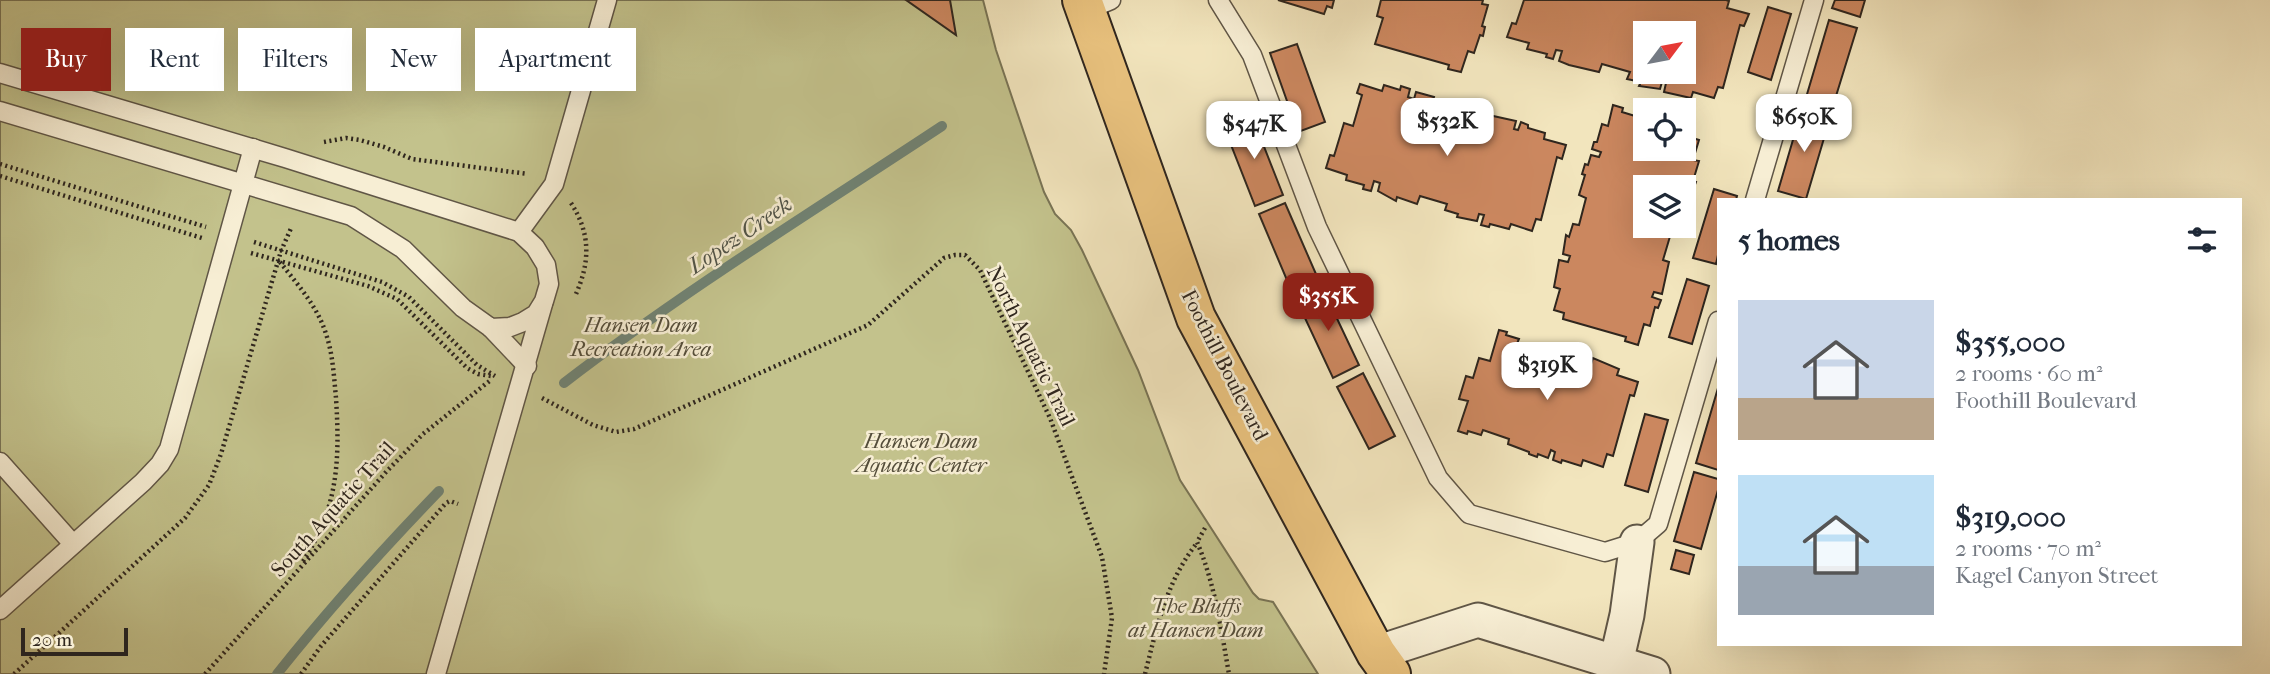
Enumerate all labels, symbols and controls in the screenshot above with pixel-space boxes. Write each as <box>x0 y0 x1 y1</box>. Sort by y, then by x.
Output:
north arrow <box>1633 21 1696 84</box>
map controls <box>1633 21 1696 238</box>
chip: Buy <box>21 28 111 91</box>
chip: Rent <box>125 28 224 91</box>
chip: Filters <box>238 28 352 91</box>
chip: New <box>366 28 461 91</box>
chip: Apartment <box>475 28 636 91</box>
pin: $650K <box>1755 94 1853 154</box>
button: locate <box>1633 98 1696 161</box>
pin: $532K <box>1398 99 1496 158</box>
pin: $547K <box>1205 102 1303 161</box>
text: $650K <box>1772 103 1836 130</box>
text: $532K <box>1417 107 1477 134</box>
text: $547K <box>1222 110 1286 137</box>
button: layers <box>1633 175 1696 238</box>
water label: Lopez Creek <box>681 190 797 281</box>
icon: filters <box>2183 221 2221 259</box>
text: 5 homes <box>1738 223 1840 258</box>
street label: North Aquatic Trail <box>982 262 1080 430</box>
pin: $355K <box>1279 274 1377 333</box>
text: $355K <box>1299 282 1357 309</box>
street label: Foothill Boulevard <box>1177 286 1274 445</box>
park label: Hansen Dam Recreation Area <box>568 313 712 361</box>
text: $355,000 <box>1955 325 2065 360</box>
icon: home <box>1794 328 1878 412</box>
pin: $319K <box>1498 342 1596 402</box>
text: $319K <box>1517 351 1577 378</box>
text: 2 rooms · 60 m² <box>1955 360 2102 387</box>
text: Foothill Boulevard <box>1955 387 2137 414</box>
park label: Hansen Dam Aquatic Center <box>853 429 988 477</box>
street label: South Aquatic Trail <box>266 436 400 582</box>
text: $319,000 <box>1955 500 2066 535</box>
icon: home <box>1794 503 1878 587</box>
text: 2 rooms · 70 m² <box>1955 535 2101 562</box>
text: Kagel Canyon Street <box>1955 562 2159 589</box>
park label: The Bluffs at Hansen Dam <box>1128 594 1264 642</box>
scale bar <box>21 625 128 657</box>
text: 20 m <box>32 629 72 651</box>

